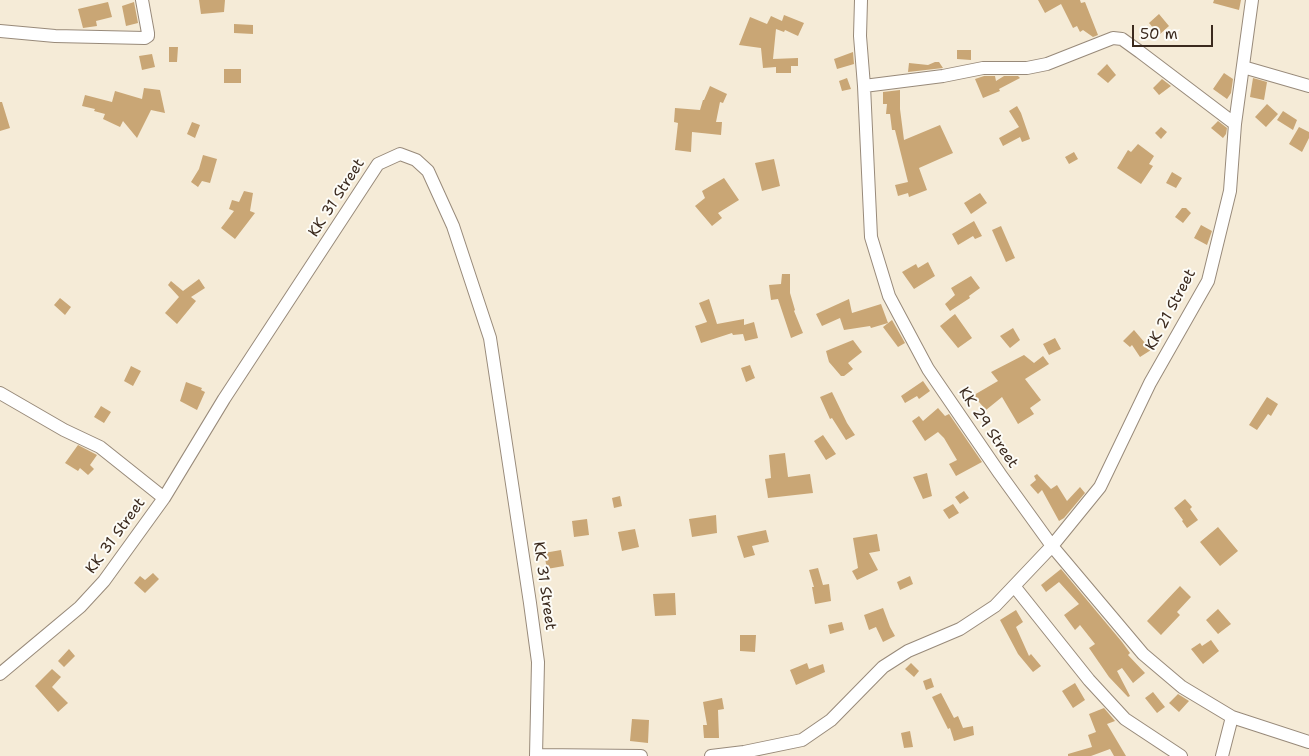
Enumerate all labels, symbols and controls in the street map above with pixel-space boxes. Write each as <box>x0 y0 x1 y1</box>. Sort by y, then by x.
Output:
scale bar <box>1134 15 1215 47</box>
text: 50 m <box>1140 24 1178 44</box>
street label: KK 31 Street <box>305 156 369 240</box>
street label: KK 21 Street <box>1142 266 1200 354</box>
street label: KK 29 Street <box>954 384 1022 472</box>
street label: KK 31 Street <box>82 495 150 577</box>
street label: KK 31 Street <box>529 540 559 632</box>

